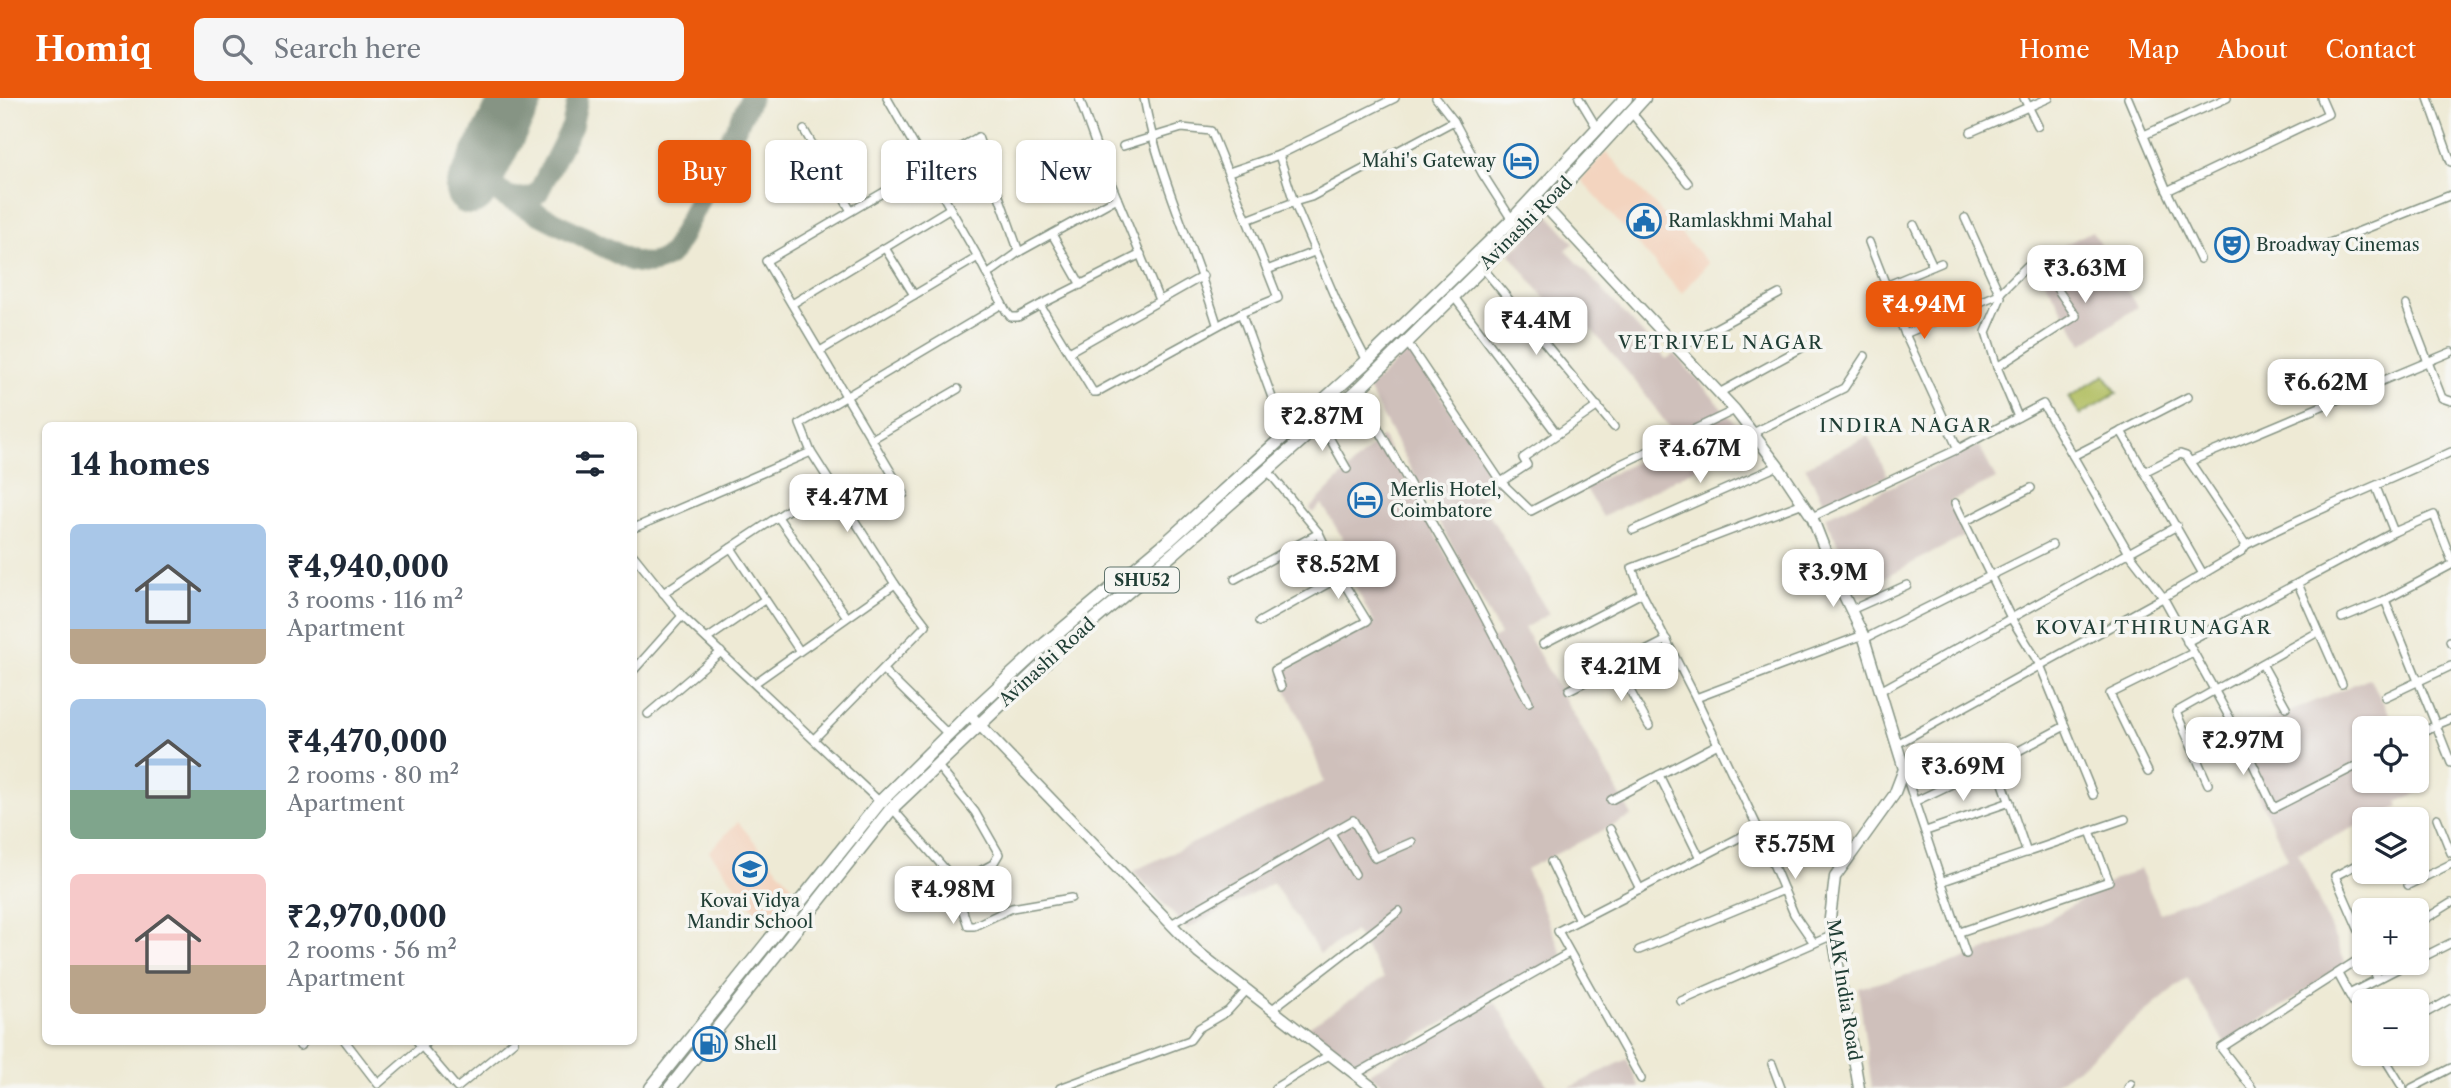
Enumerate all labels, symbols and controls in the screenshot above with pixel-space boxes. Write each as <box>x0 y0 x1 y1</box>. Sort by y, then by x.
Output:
search box <box>194 18 684 81</box>
text: Homiq <box>35 29 152 70</box>
icon: search <box>218 30 256 68</box>
text: Search here <box>274 33 421 65</box>
text: Home <box>2019 35 2090 64</box>
text: Map <box>2128 35 2179 64</box>
text: About <box>2217 35 2288 64</box>
text: Contact <box>2326 35 2416 64</box>
chip: Buy <box>658 140 751 203</box>
chip: Rent <box>765 140 867 203</box>
chip: Filters <box>881 140 1002 203</box>
chip: New <box>1016 140 1116 203</box>
hotel icon: Mahi's Gateway <box>1502 142 1540 180</box>
place label: Mahi's Gateway <box>1362 150 1497 172</box>
street label: Avinashi Road <box>1474 172 1577 275</box>
public building icon: Ramlaskhmi Mahal <box>1625 202 1663 240</box>
place label: Ramlaskhmi Mahal <box>1668 210 1832 232</box>
theatre icon: Broadway Cinemas <box>2213 226 2251 264</box>
place label: Broadway Cinemas <box>2256 234 2420 256</box>
pin: ₹3.63M <box>2028 246 2142 305</box>
text: ₹3.63M <box>2043 254 2127 282</box>
pin: ₹4.94M <box>1867 282 1981 341</box>
text: ₹4.94M <box>1882 290 1966 318</box>
pin: ₹4.4M <box>1487 298 1585 357</box>
text: ₹4.4M <box>1500 306 1572 334</box>
district label: VETRIVEL NAGAR <box>1617 331 1824 354</box>
pin: ₹6.62M <box>2269 360 2383 419</box>
text: ₹6.62M <box>2283 368 2369 396</box>
pin: ₹2.87M <box>1265 394 1379 453</box>
text: ₹2.87M <box>1280 402 1364 430</box>
district label: INDIRA NAGAR <box>1819 414 1993 437</box>
pin: ₹4.67M <box>1643 426 1757 485</box>
text: ₹4.67M <box>1658 434 1742 462</box>
icon: filters <box>571 445 609 483</box>
text: 14 homes <box>70 446 210 483</box>
pin: ₹4.47M <box>790 474 904 534</box>
place label: Merlis Hotel, Coimbatore <box>1390 479 1501 522</box>
hotel icon: Merlis Hotel, Coimbatore <box>1346 481 1384 519</box>
text: ₹4.47M <box>805 483 889 511</box>
pin: ₹8.52M <box>1281 542 1395 601</box>
text: ₹4,940,000 <box>287 548 449 585</box>
text: ₹8.52M <box>1296 550 1380 578</box>
pin: ₹3.9M <box>1784 550 1882 609</box>
icon: home <box>126 552 210 636</box>
text: ₹3.9M <box>1798 558 1868 586</box>
road number: SHU52 <box>1105 568 1179 593</box>
text: 3 rooms · 116 m² <box>287 586 463 614</box>
street label: Avinashi Road <box>994 613 1100 712</box>
text: Apartment <box>287 614 405 642</box>
district label: KOVAI THIRUNAGAR <box>2035 616 2273 639</box>
pin: ₹4.21M <box>1564 644 1678 703</box>
text: ₹4.21M <box>1580 652 1662 680</box>
map controls <box>2352 716 2429 1066</box>
button: locate <box>2352 716 2429 793</box>
pin: ₹2.97M <box>2186 718 2300 777</box>
text: ₹4,470,000 <box>287 723 448 760</box>
text: ₹2.97M <box>2202 726 2284 754</box>
icon: home <box>126 727 210 811</box>
pin: ₹3.69M <box>1906 744 2020 803</box>
text: ₹3.69M <box>1921 752 2005 780</box>
text: 2 rooms · 80 m² <box>287 761 459 789</box>
text: Apartment <box>287 789 405 817</box>
button: layers <box>2352 807 2429 884</box>
pin: ₹5.75M <box>1738 822 1852 881</box>
text: ₹5.75M <box>1755 830 1835 858</box>
school or university icon: Kovai Vidya Mandir School <box>731 850 769 888</box>
pin: ₹4.98M <box>896 866 1010 926</box>
text: ₹4.98M <box>911 875 995 903</box>
place label: Kovai Vidya Mandir School <box>687 890 813 933</box>
text: ₹2,970,000 <box>287 898 447 935</box>
button: + <box>2352 898 2429 975</box>
icon: home <box>126 902 210 986</box>
street label: MAK India Road <box>1822 918 1866 1062</box>
text: 2 rooms · 56 m² <box>287 936 457 964</box>
text: Apartment <box>287 964 405 992</box>
button: − <box>2352 989 2429 1066</box>
fuel station icon: Shell <box>691 1025 729 1063</box>
place label: Shell <box>734 1033 777 1055</box>

